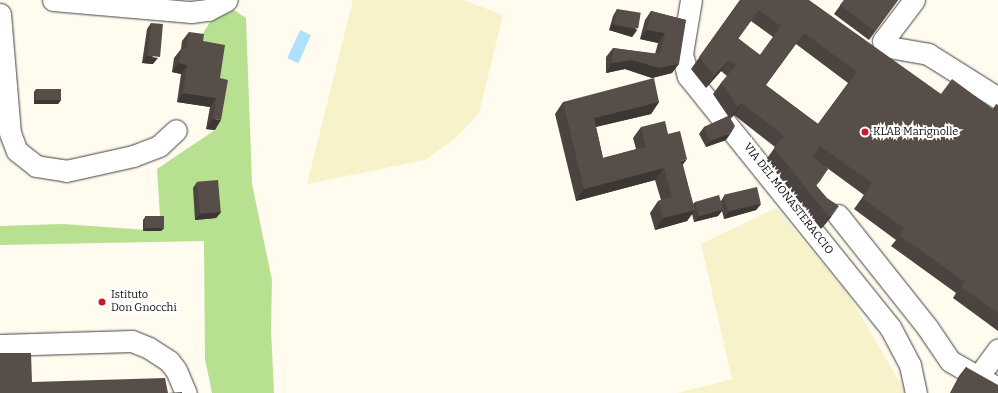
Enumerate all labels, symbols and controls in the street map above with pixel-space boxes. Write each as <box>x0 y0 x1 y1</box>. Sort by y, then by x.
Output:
place label: KLAB Marignolle <box>873 125 958 139</box>
marker: KLAB Marignolle <box>860 127 870 137</box>
street label: VIA DEL MONASTERACCIO <box>740 141 836 257</box>
place label: Istituto Don Gnocchi <box>111 289 177 315</box>
marker: Istituto Don Gnocchi <box>96 296 108 308</box>

